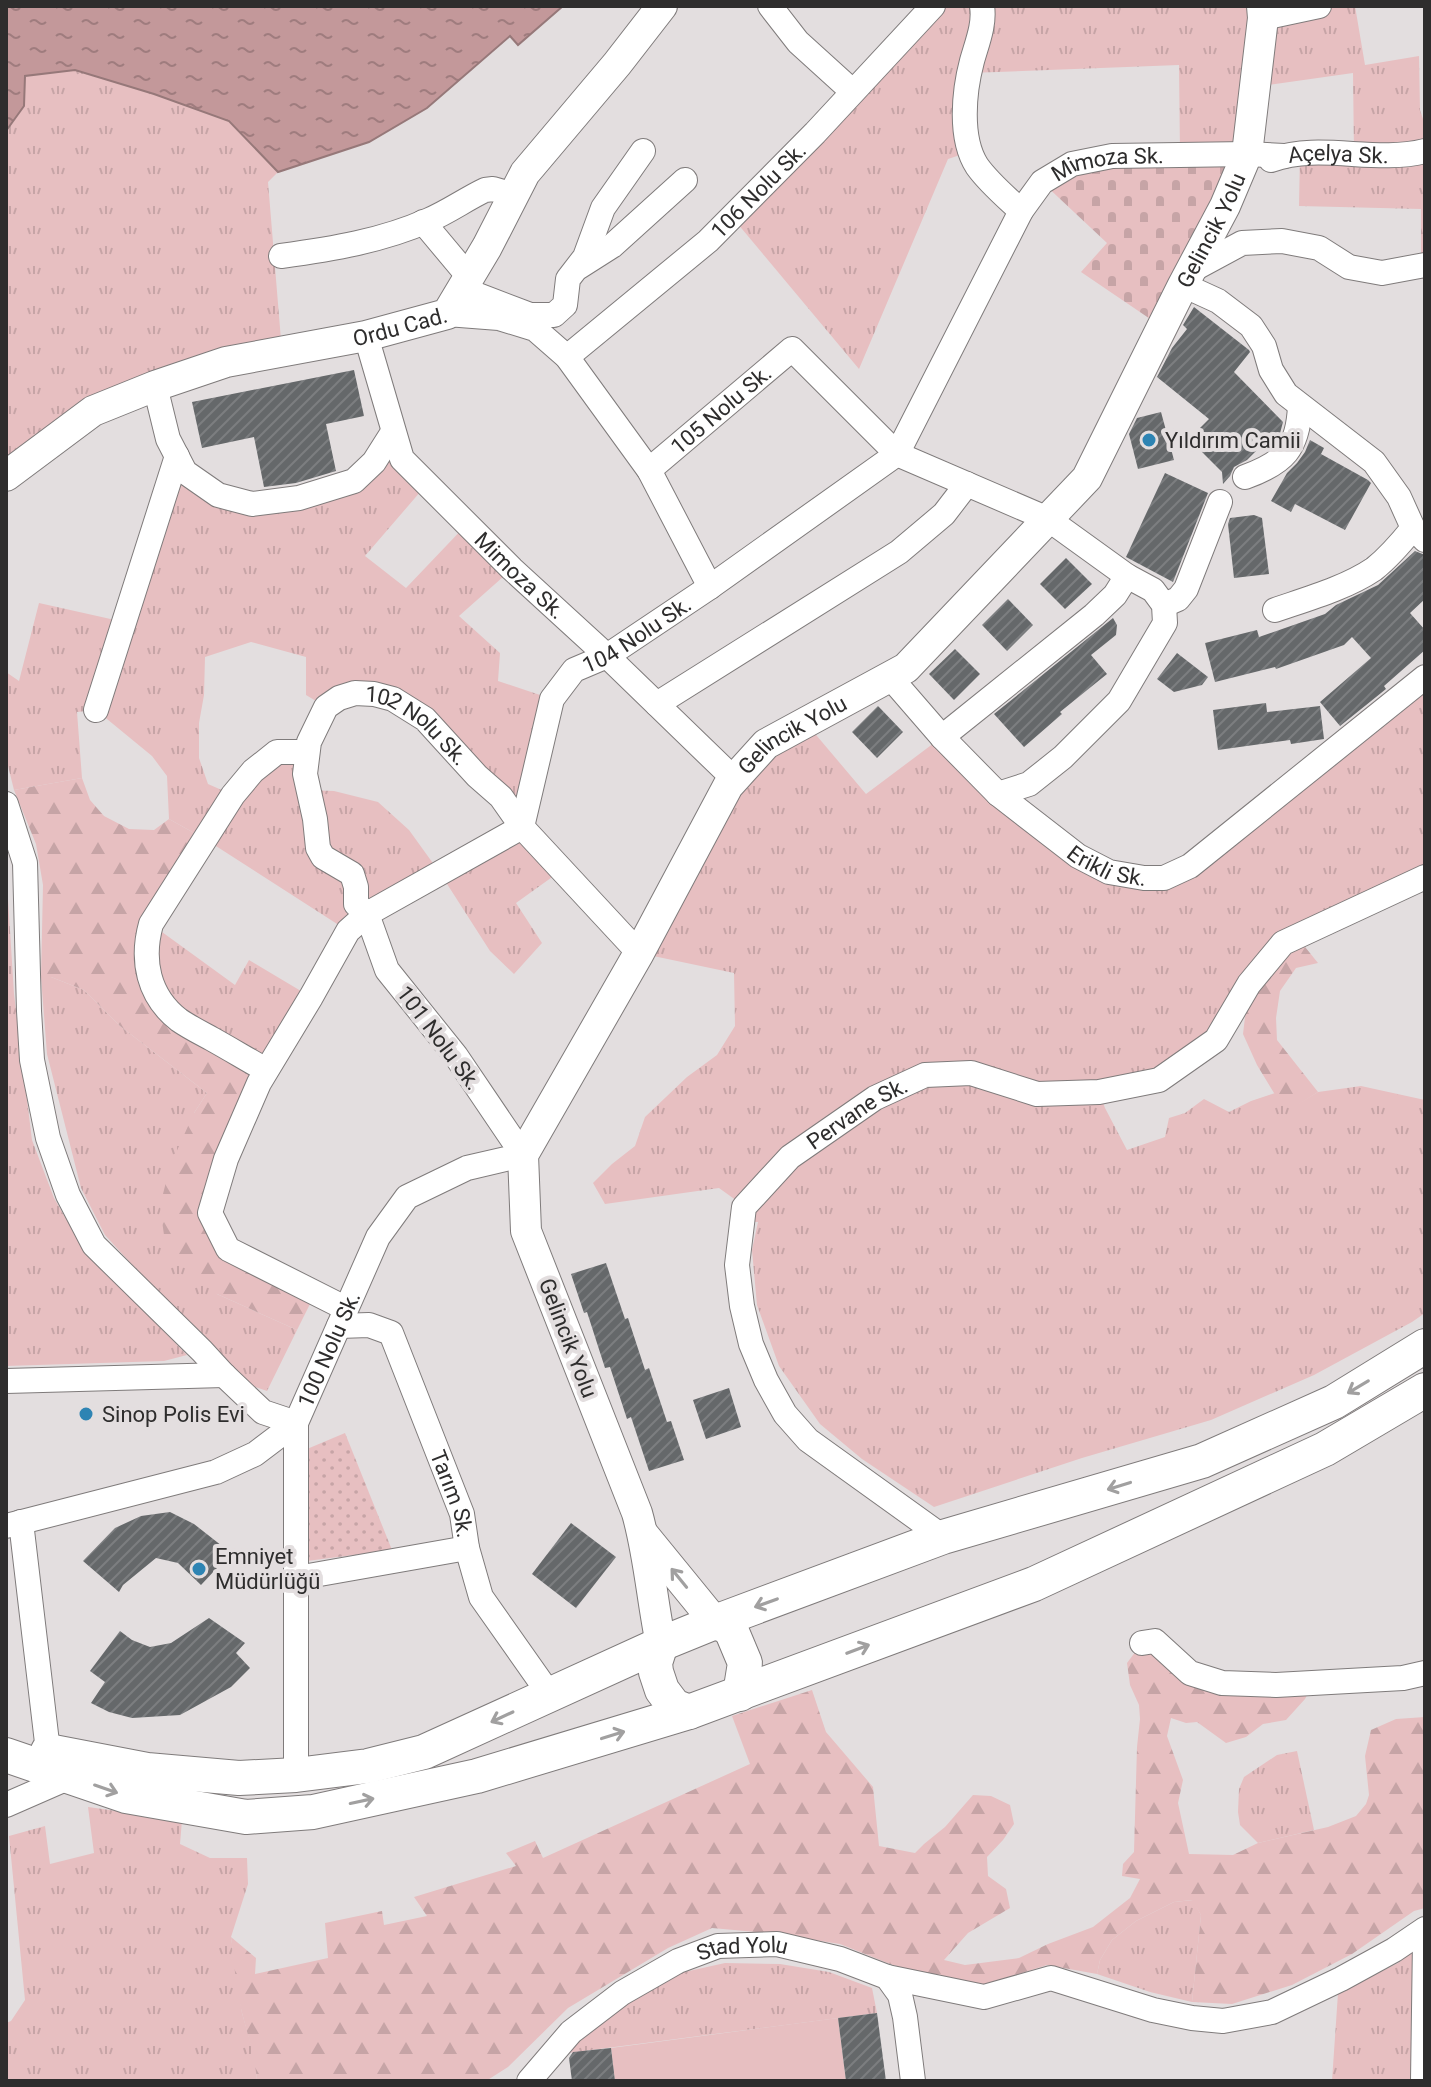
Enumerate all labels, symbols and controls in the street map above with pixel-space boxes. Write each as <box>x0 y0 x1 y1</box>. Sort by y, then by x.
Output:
street label: 106 Nolu Sk. <box>706 137 811 243</box>
street label: Açelya Sk. <box>1286 140 1388 168</box>
street label: Mimoza Sk. <box>1047 143 1164 186</box>
street label: Gelincik Yolu <box>1171 169 1250 292</box>
street label: Ordu Cad. <box>351 302 450 351</box>
street label: 105 Nolu Sk. <box>665 360 776 459</box>
place label: Yıldırım Camii <box>1165 428 1301 453</box>
marker: Yıldırım Camii <box>1140 431 1158 449</box>
street label: Mimoza Sk. <box>470 527 570 624</box>
street label: 104 Nolu Sk. <box>579 591 696 678</box>
street label: 102 Nolu Sk. <box>365 681 473 770</box>
street label: Gelincik Yolu <box>733 690 851 779</box>
street label: Erikli Sk. <box>1063 840 1149 891</box>
street label: 101 Nolu Sk. <box>392 981 486 1095</box>
street label: Pervane Sk. <box>802 1072 911 1154</box>
street label: Gelincik Yolu <box>534 1275 602 1401</box>
street label: 100 Nolu Sk. <box>292 1287 365 1411</box>
one-way arrow <box>1348 1379 1370 1395</box>
place label: Sinop Polis Evi <box>102 1402 245 1427</box>
marker: Sinop Polis Evi <box>77 1405 95 1423</box>
street label: Tarım Sk. <box>426 1446 478 1540</box>
one-way arrow <box>1106 1479 1132 1494</box>
place label: Emniyet Müdürlüğü <box>215 1544 320 1594</box>
marker: Emniyet Müdürlüğü <box>190 1560 208 1578</box>
one-way arrow <box>670 1568 688 1589</box>
one-way arrow <box>754 1597 779 1611</box>
one-way arrow <box>846 1641 870 1655</box>
one-way arrow <box>490 1710 514 1725</box>
one-way arrow <box>600 1727 625 1741</box>
one-way arrow <box>93 1783 118 1798</box>
one-way arrow <box>349 1793 374 1808</box>
street label: Stad Yolu <box>693 1932 791 1966</box>

